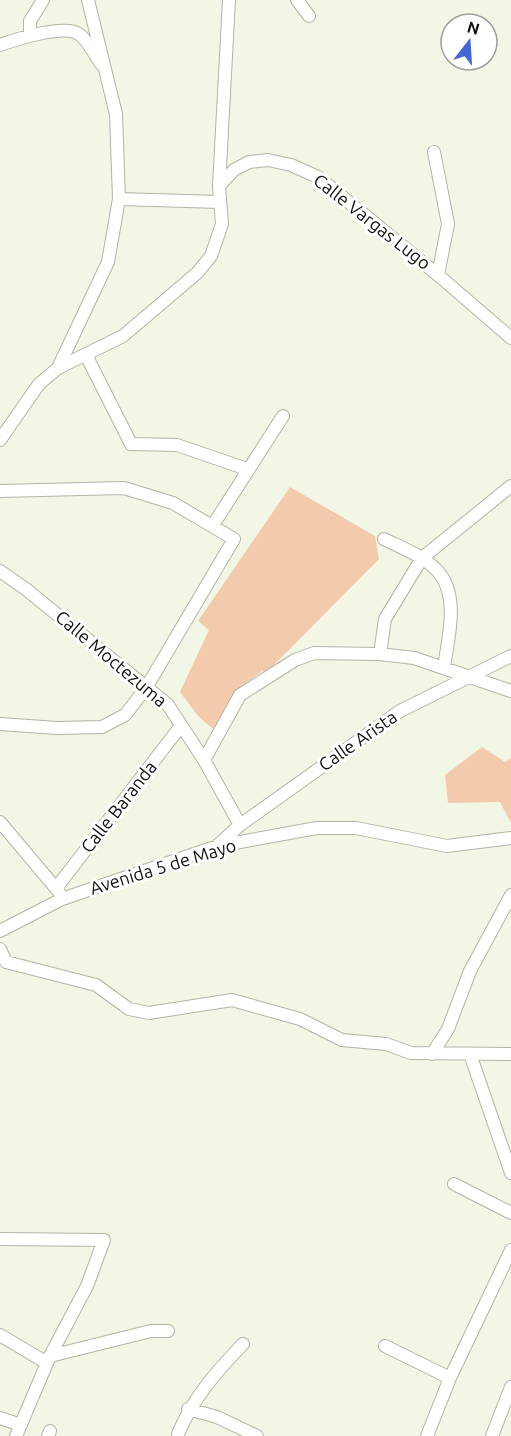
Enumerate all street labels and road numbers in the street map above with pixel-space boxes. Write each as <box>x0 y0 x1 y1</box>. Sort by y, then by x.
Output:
street label: Calle Vargas Lugo <box>310 169 435 273</box>
street label: Calle Moctezuma <box>52 606 171 710</box>
street label: Calle Arista <box>315 706 400 774</box>
street label: Calle Baranda <box>76 757 160 856</box>
street label: Avenida 5 de Mayo <box>87 834 238 898</box>

